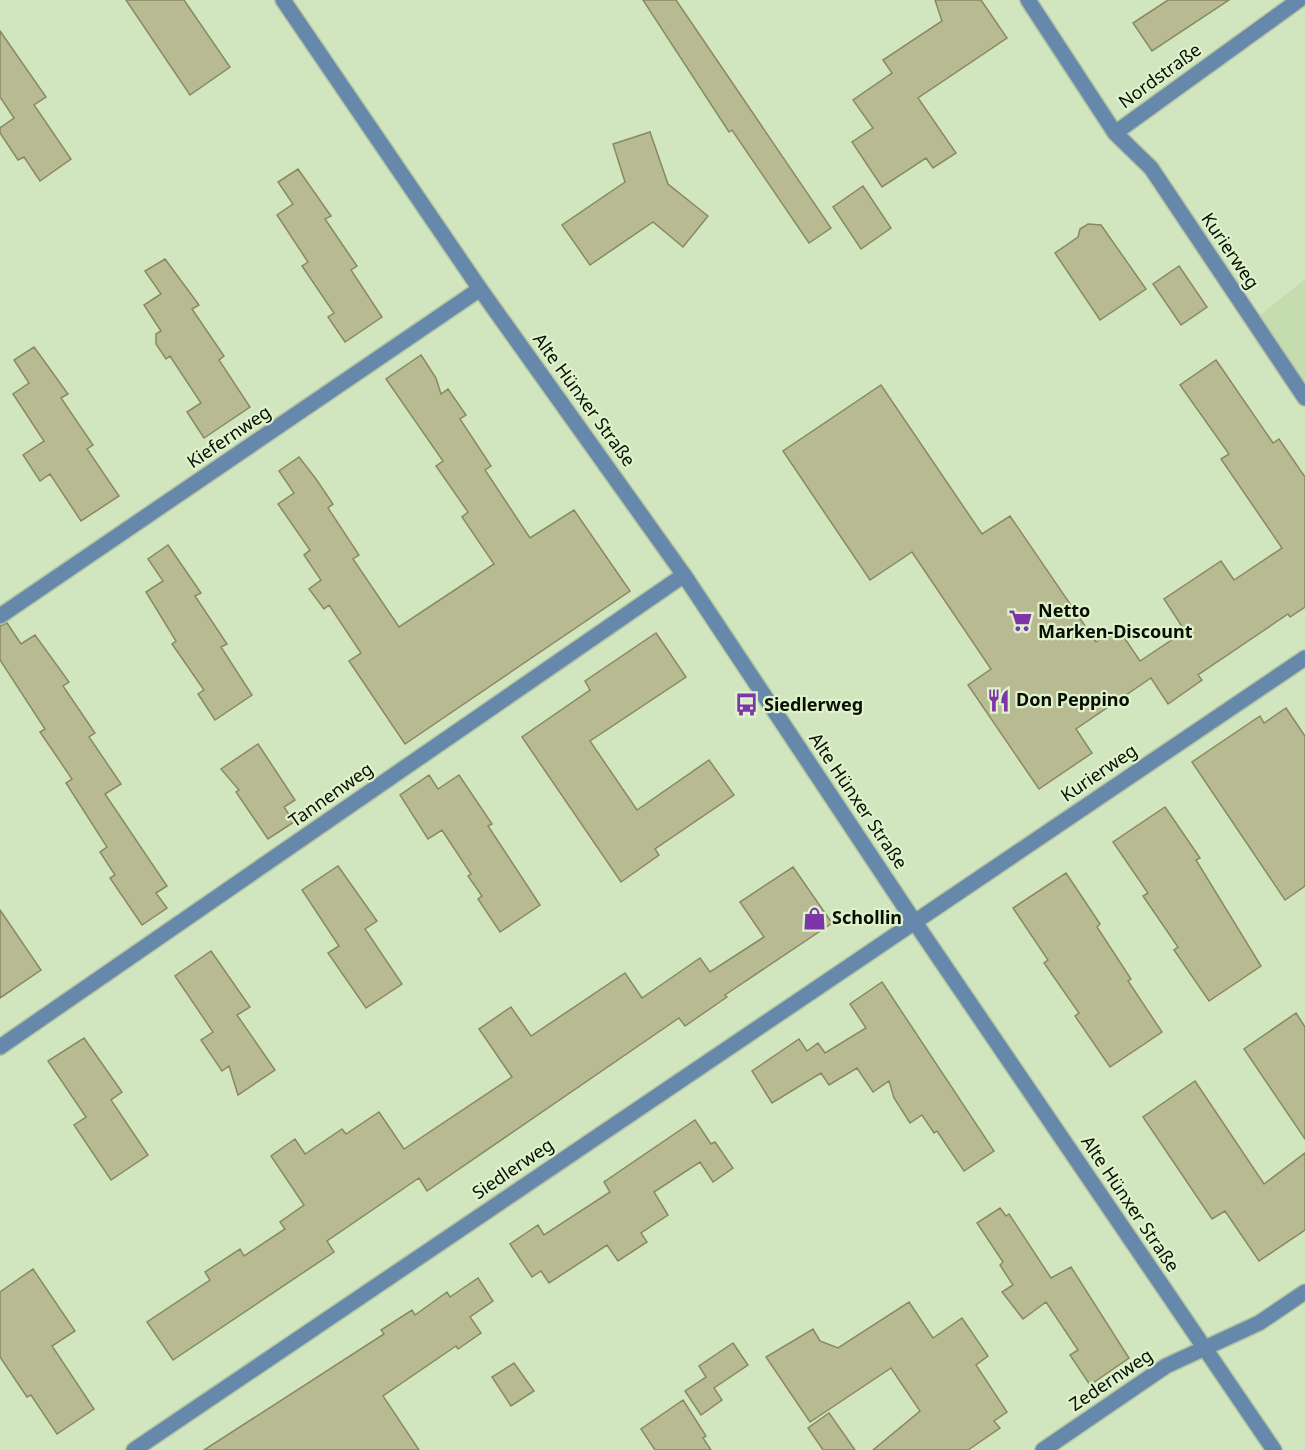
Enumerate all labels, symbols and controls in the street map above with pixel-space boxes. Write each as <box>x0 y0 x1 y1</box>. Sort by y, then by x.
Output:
street label: Nordstraße <box>1113 37 1206 113</box>
street label: Kurierweg <box>1196 208 1265 293</box>
street label: Alte Hünxer Straße <box>528 328 641 471</box>
street label: Kiefernweg <box>182 399 275 473</box>
place label: Netto Marken-Discount <box>1038 598 1193 643</box>
supermarket icon: Netto Marken-Discount <box>1007 608 1033 634</box>
restaurant icon: Don Peppino <box>985 687 1011 713</box>
place label: Don Peppino <box>1016 687 1130 711</box>
bus stop icon: Siedlerweg <box>733 692 759 718</box>
place label: Siedlerweg <box>764 692 863 716</box>
street label: Alte Hünxer Straße <box>804 728 913 873</box>
street label: Kurierweg <box>1056 738 1141 807</box>
street label: Tannenweg <box>284 756 377 832</box>
shop icon: Schollin <box>801 905 827 931</box>
place label: Schollin <box>832 905 902 929</box>
street label: Alte Hünxer Straße <box>1076 1131 1185 1276</box>
street label: Siedlerweg <box>467 1132 558 1204</box>
street label: Zedernweg <box>1064 1342 1157 1416</box>

